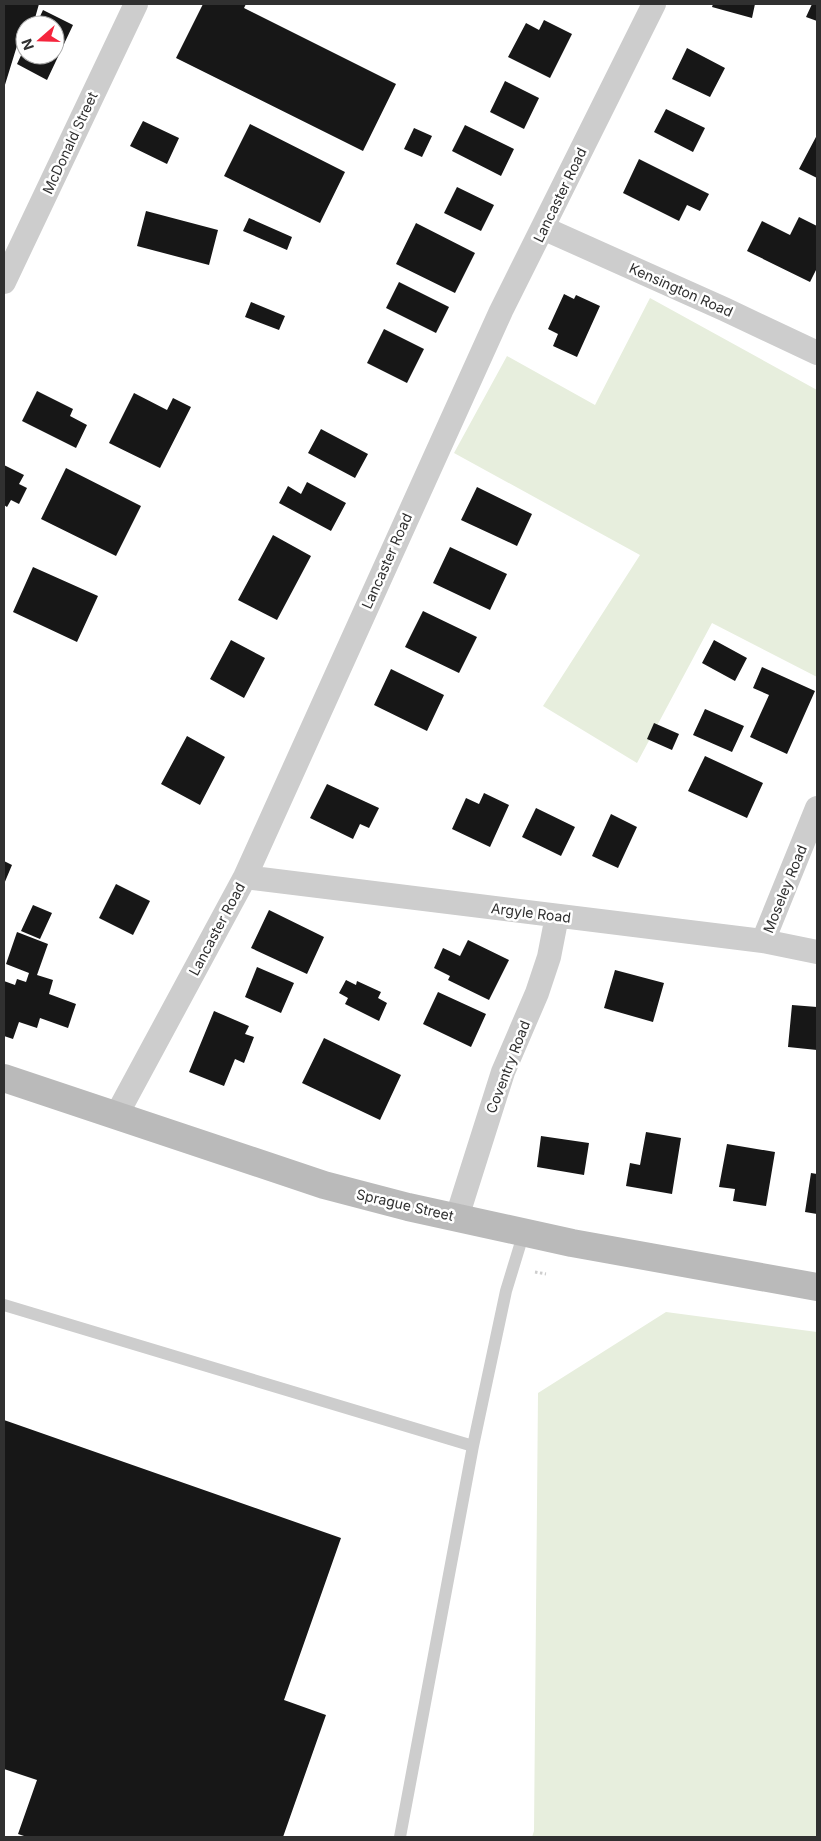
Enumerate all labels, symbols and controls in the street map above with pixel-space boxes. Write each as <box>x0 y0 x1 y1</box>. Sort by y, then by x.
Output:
north arrow <box>15 15 65 65</box>
text: N <box>18 37 37 53</box>
street label: McDonald Street <box>38 89 101 197</box>
street label: Lancaster Road <box>529 145 590 245</box>
street label: Kensington Road <box>627 259 736 320</box>
street label: Lancaster Road <box>358 510 415 611</box>
street label: Moseley Road <box>759 842 810 935</box>
street label: Lancaster Road <box>185 879 248 978</box>
street label: Argyle Road <box>490 899 572 926</box>
street label: Coventry Road <box>482 1018 533 1116</box>
street label: Sprague Street <box>355 1185 456 1224</box>

